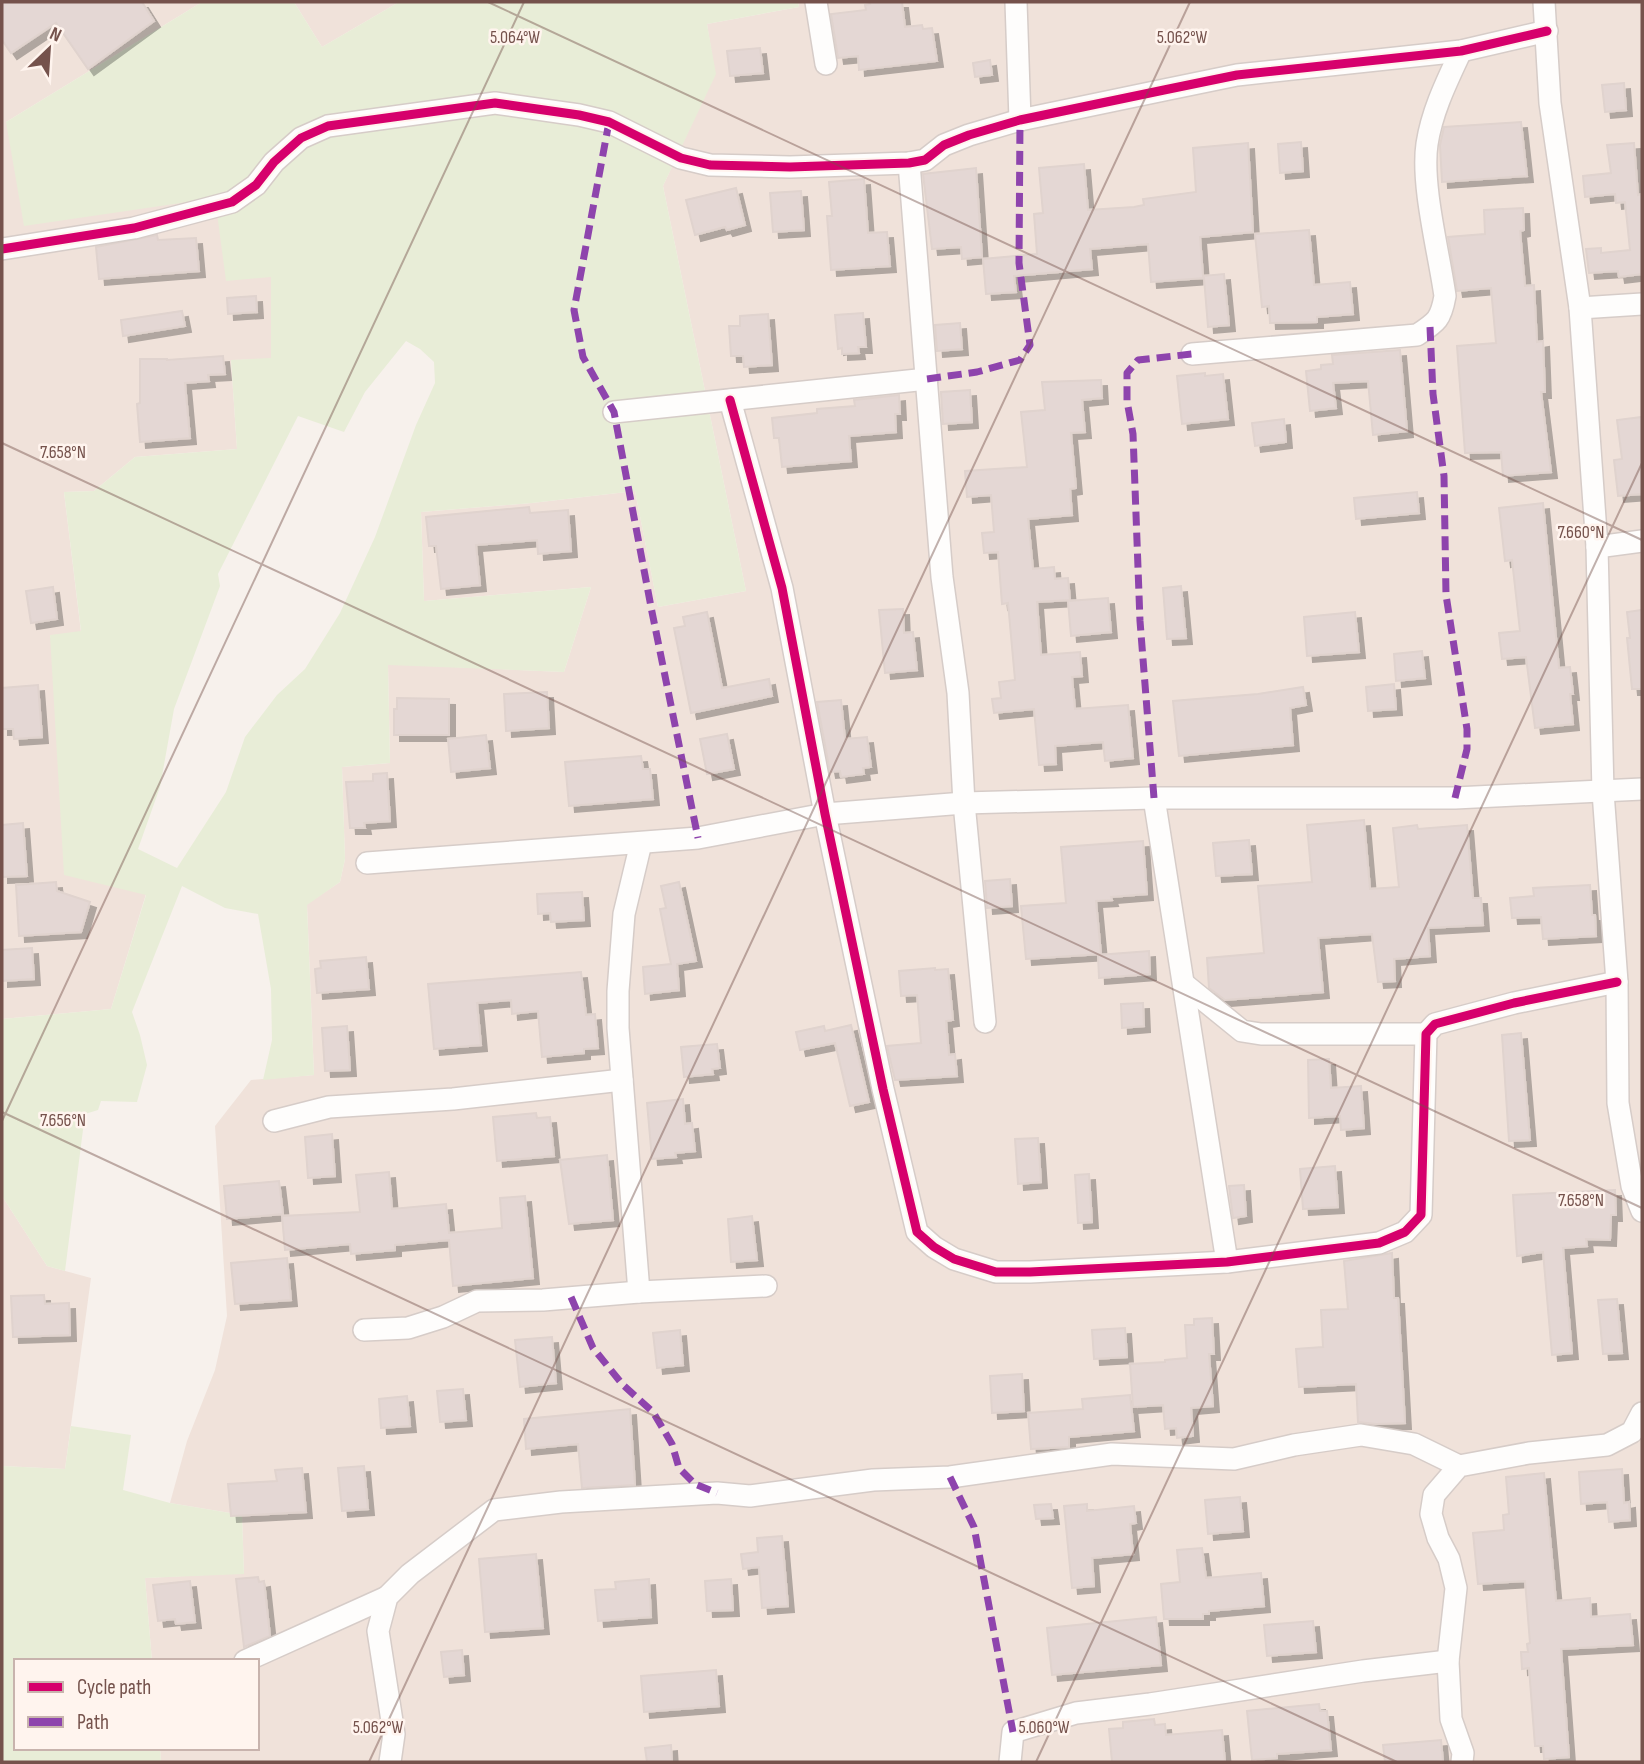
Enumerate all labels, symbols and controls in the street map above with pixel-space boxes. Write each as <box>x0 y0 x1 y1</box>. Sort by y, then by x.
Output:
north arrow <box>14 14 84 84</box>
text: N <box>46 22 65 48</box>
text: 5.064°W <box>490 27 540 48</box>
text: 5.062°W <box>1157 27 1208 48</box>
text: 7.658°N <box>40 442 86 463</box>
text: 7.660°N <box>1558 522 1604 543</box>
text: 7.656°N <box>40 1110 86 1131</box>
text: 7.658°N <box>1558 1190 1604 1211</box>
legend <box>14 1659 259 1750</box>
text: Cycle path <box>77 1675 151 1700</box>
text: Path <box>77 1710 109 1735</box>
text: 5.062°W <box>353 1717 404 1738</box>
text: 5.060°W <box>1018 1717 1070 1738</box>

